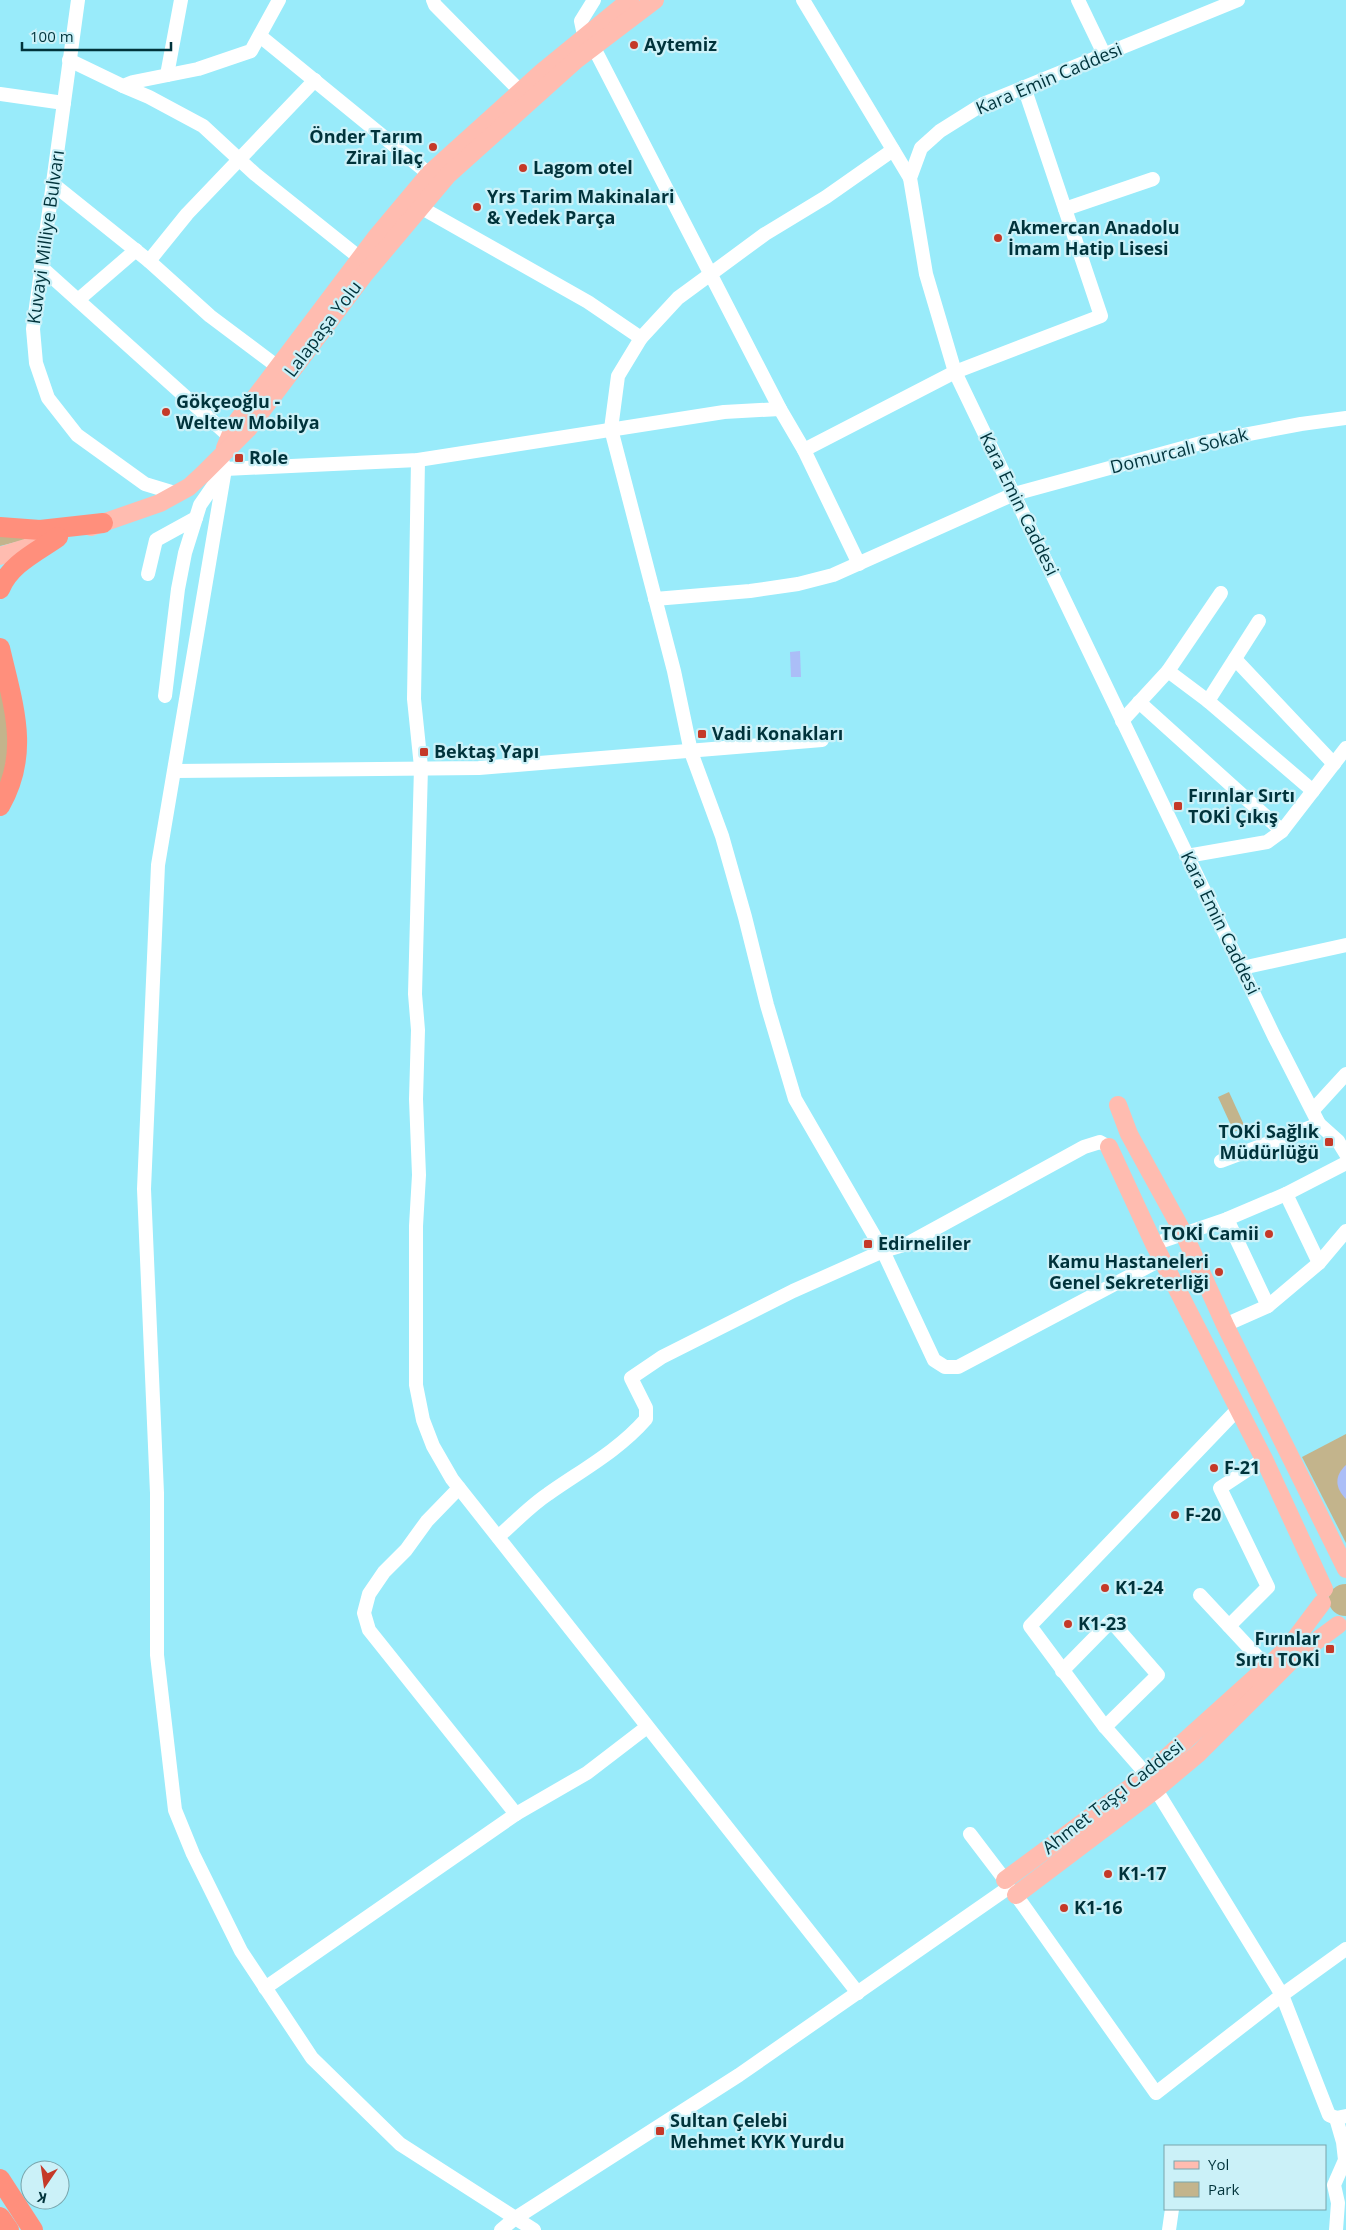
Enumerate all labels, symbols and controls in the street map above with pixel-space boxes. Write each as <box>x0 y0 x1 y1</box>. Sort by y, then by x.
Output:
scale bar <box>22 20 171 52</box>
text: 100 m <box>30 26 74 46</box>
place label: Aytemiz <box>644 32 717 56</box>
street label: Kara Emin Caddesi <box>972 36 1125 120</box>
marker: Aytemiz <box>628 39 640 51</box>
place label: Önder Tarım Zirai İlaç <box>309 124 423 169</box>
marker: Önder Tarım Zirai İlaç <box>427 141 439 153</box>
street label: Kuvayi Milliye Bulvarı <box>21 148 69 325</box>
place label: Lagom otel <box>533 155 633 179</box>
marker: Lagom otel <box>517 162 529 174</box>
place label: Yrs Tarim Makinalari & Yedek Parça <box>487 184 675 229</box>
marker: Yrs Tarim Makinalari & Yedek Parça <box>471 201 483 213</box>
place label: Akmercan Anadolu İmam Hatip Lisesi <box>1008 215 1180 260</box>
marker: Akmercan Anadolu İmam Hatip Lisesi <box>992 232 1004 244</box>
street label: Lalapaşa Yolu <box>278 275 366 381</box>
place label: Gökçeoğlu - Weltew Mobilya <box>176 389 320 434</box>
marker: Gökçeoğlu - Weltew Mobilya <box>160 406 172 418</box>
street label: Domurcalı Sokak <box>1107 421 1251 479</box>
street label: Kara Emin Caddesi <box>975 428 1065 579</box>
place label: Role <box>249 445 288 469</box>
marker: Role <box>233 452 245 464</box>
place label: Vadi Konakları <box>712 721 843 745</box>
marker: Vadi Konakları <box>696 728 708 740</box>
place label: Bektaş Yapı <box>434 739 539 763</box>
marker: Bektaş Yapı <box>418 746 430 758</box>
place label: Fırınlar Sırtı TOKİ Çıkış <box>1188 783 1295 828</box>
marker: Fırınlar Sırtı TOKİ Çıkış <box>1172 800 1184 812</box>
street label: Kara Emin Caddesi <box>1176 847 1266 998</box>
place label: TOKİ Sağlık Müdürlüğü <box>1219 1119 1320 1164</box>
marker: TOKİ Sağlık Müdürlüğü <box>1323 1136 1335 1148</box>
place label: TOKİ Camii <box>1161 1221 1259 1245</box>
marker: TOKİ Camii <box>1263 1228 1275 1240</box>
place label: Edirneliler <box>878 1231 971 1255</box>
marker: Edirneliler <box>862 1238 874 1250</box>
place label: Kamu Hastaneleri Genel Sekreterliği <box>1047 1249 1209 1294</box>
marker: Kamu Hastaneleri Genel Sekreterliği <box>1213 1266 1225 1278</box>
place label: F-21 <box>1224 1455 1260 1479</box>
marker: F-21 <box>1208 1462 1220 1474</box>
place label: F-20 <box>1185 1502 1221 1526</box>
marker: F-20 <box>1169 1509 1181 1521</box>
place label: K1-24 <box>1115 1575 1164 1599</box>
marker: K1-24 <box>1099 1582 1111 1594</box>
place label: K1-23 <box>1078 1611 1127 1635</box>
marker: K1-23 <box>1062 1618 1074 1630</box>
place label: Fırınlar Sırtı TOKİ <box>1236 1626 1320 1671</box>
marker: Fırınlar Sırtı TOKİ <box>1324 1643 1336 1655</box>
street label: Ahmet Taşçı Caddesi <box>1037 1733 1188 1859</box>
place label: K1-17 <box>1118 1861 1167 1885</box>
marker: K1-17 <box>1102 1868 1114 1880</box>
place label: K1-16 <box>1074 1895 1123 1919</box>
marker: K1-16 <box>1058 1902 1070 1914</box>
place label: Sultan Çelebi Mehmet KYK Yurdu <box>670 2108 845 2153</box>
marker: Sultan Çelebi Mehmet KYK Yurdu <box>654 2125 666 2137</box>
legend <box>1164 2145 1326 2210</box>
text: Yol <box>1208 2154 1229 2174</box>
north arrow <box>20 2160 70 2210</box>
text: Park <box>1208 2179 1239 2199</box>
text: K <box>35 2188 49 2208</box>

